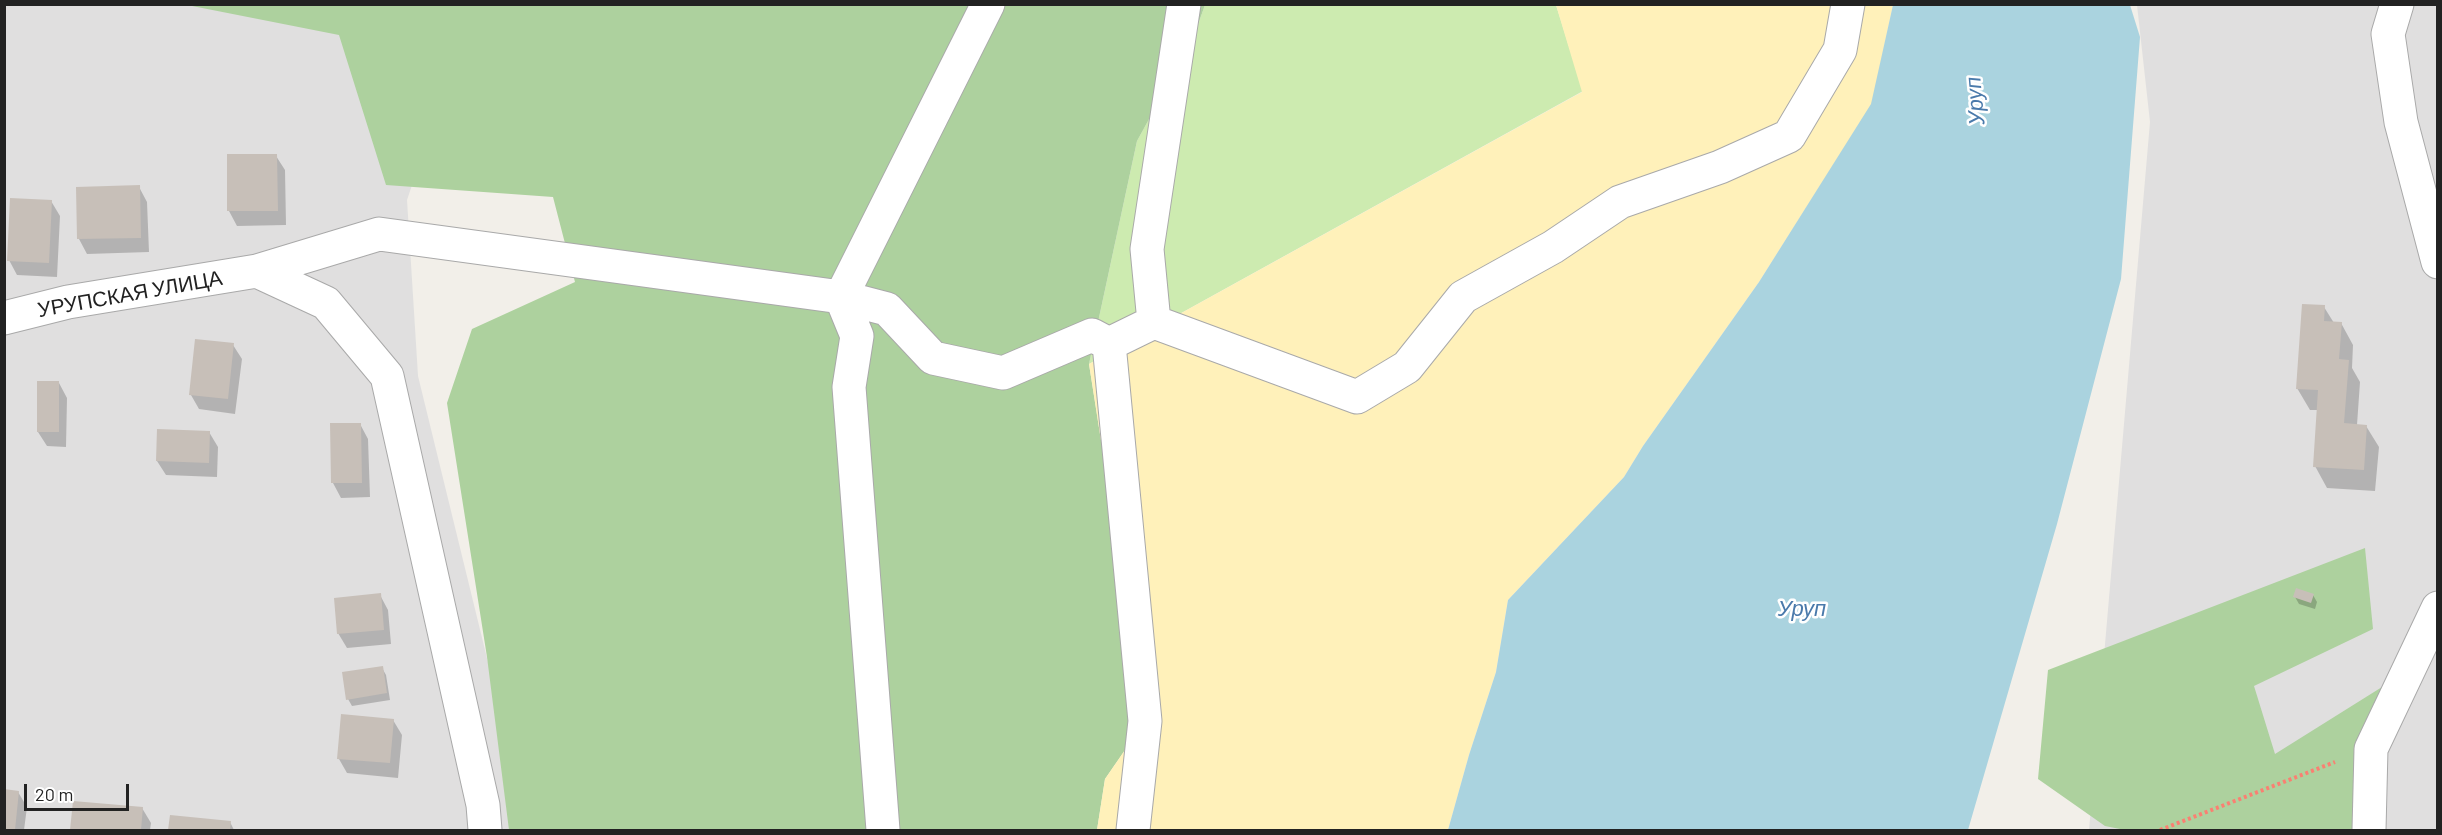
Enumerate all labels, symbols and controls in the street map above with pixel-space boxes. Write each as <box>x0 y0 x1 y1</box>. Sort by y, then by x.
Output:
water label: Уруп <box>1960 76 1990 126</box>
street label: УРУПСКАЯ УЛИЦА <box>36 265 224 323</box>
water label: Уруп <box>1778 596 1826 622</box>
scale bar <box>27 772 132 810</box>
text: 20 m <box>35 783 73 805</box>

